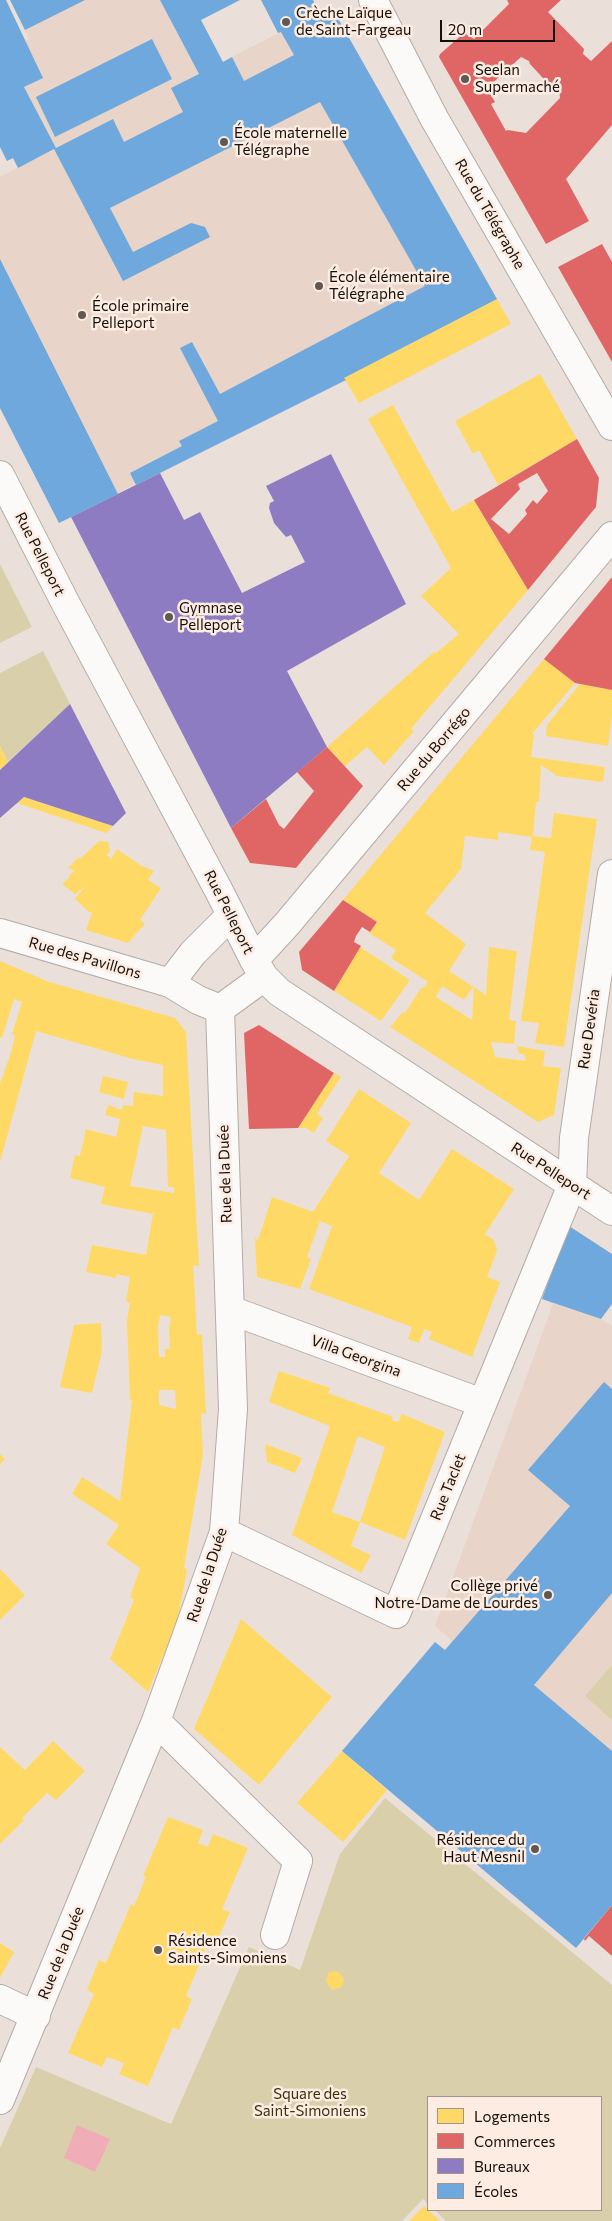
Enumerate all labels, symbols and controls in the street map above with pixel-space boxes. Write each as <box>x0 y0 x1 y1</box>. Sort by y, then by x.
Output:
place label: Crèche Laïque de Saint-Fargeau <box>296 4 411 39</box>
scale bar <box>442 10 557 42</box>
marker: Crèche Laïque de Saint-Fargeau <box>280 16 292 28</box>
text: 20 m <box>448 20 482 38</box>
place label: Seelan Supermaché <box>475 61 560 96</box>
marker: Seelan Supermaché <box>459 73 471 85</box>
place label: École maternelle Télégraphe <box>234 124 347 159</box>
marker: École maternelle Télégraphe <box>218 136 230 148</box>
street label: Rue du Télégraphe <box>451 156 529 272</box>
place label: École élémentaire Télégraphe <box>329 268 450 303</box>
marker: École élémentaire Télégraphe <box>313 280 325 292</box>
place label: École primaire Pelleport <box>92 297 189 332</box>
marker: École primaire Pelleport <box>76 309 88 321</box>
street label: Rue Pelleport <box>11 509 69 599</box>
place label: Gymnase Pelleport <box>179 599 242 634</box>
marker: Gymnase Pelleport <box>163 611 175 623</box>
street label: Rue du Borrégo <box>394 703 474 795</box>
street label: Rue Pelleport <box>200 867 258 957</box>
street label: Rue des Pavillons <box>27 933 143 983</box>
street label: Rue Devéria <box>574 988 604 1070</box>
street label: Rue de la Duée <box>214 1125 236 1223</box>
street label: Rue Pelleport <box>508 1138 594 1204</box>
street label: Villa Georgina <box>308 1331 404 1381</box>
street label: Rue Taclet <box>426 1451 470 1523</box>
street label: Rue de la Duée <box>183 1525 231 1625</box>
place label: Collège privé Notre-Dame de Lourdes <box>374 1577 538 1612</box>
marker: Collège privé Notre-Dame de Lourdes <box>542 1589 554 1601</box>
place label: Résidence du Haut Mesnil <box>436 1831 525 1866</box>
marker: Résidence du Haut Mesnil <box>529 1843 541 1855</box>
street label: Rue de la Duée <box>34 1904 88 2002</box>
place label: Résidence Saints-Simoniens <box>168 1932 287 1967</box>
marker: Résidence Saints-Simoniens <box>152 1944 164 1956</box>
park label: Square des Saint-Simoniens <box>254 2085 366 2120</box>
legend <box>427 2096 602 2211</box>
text: Logements <box>474 2107 550 2125</box>
text: Commerces <box>474 2132 555 2150</box>
text: Bureaux <box>474 2157 530 2175</box>
text: Écoles <box>474 2182 518 2200</box>

